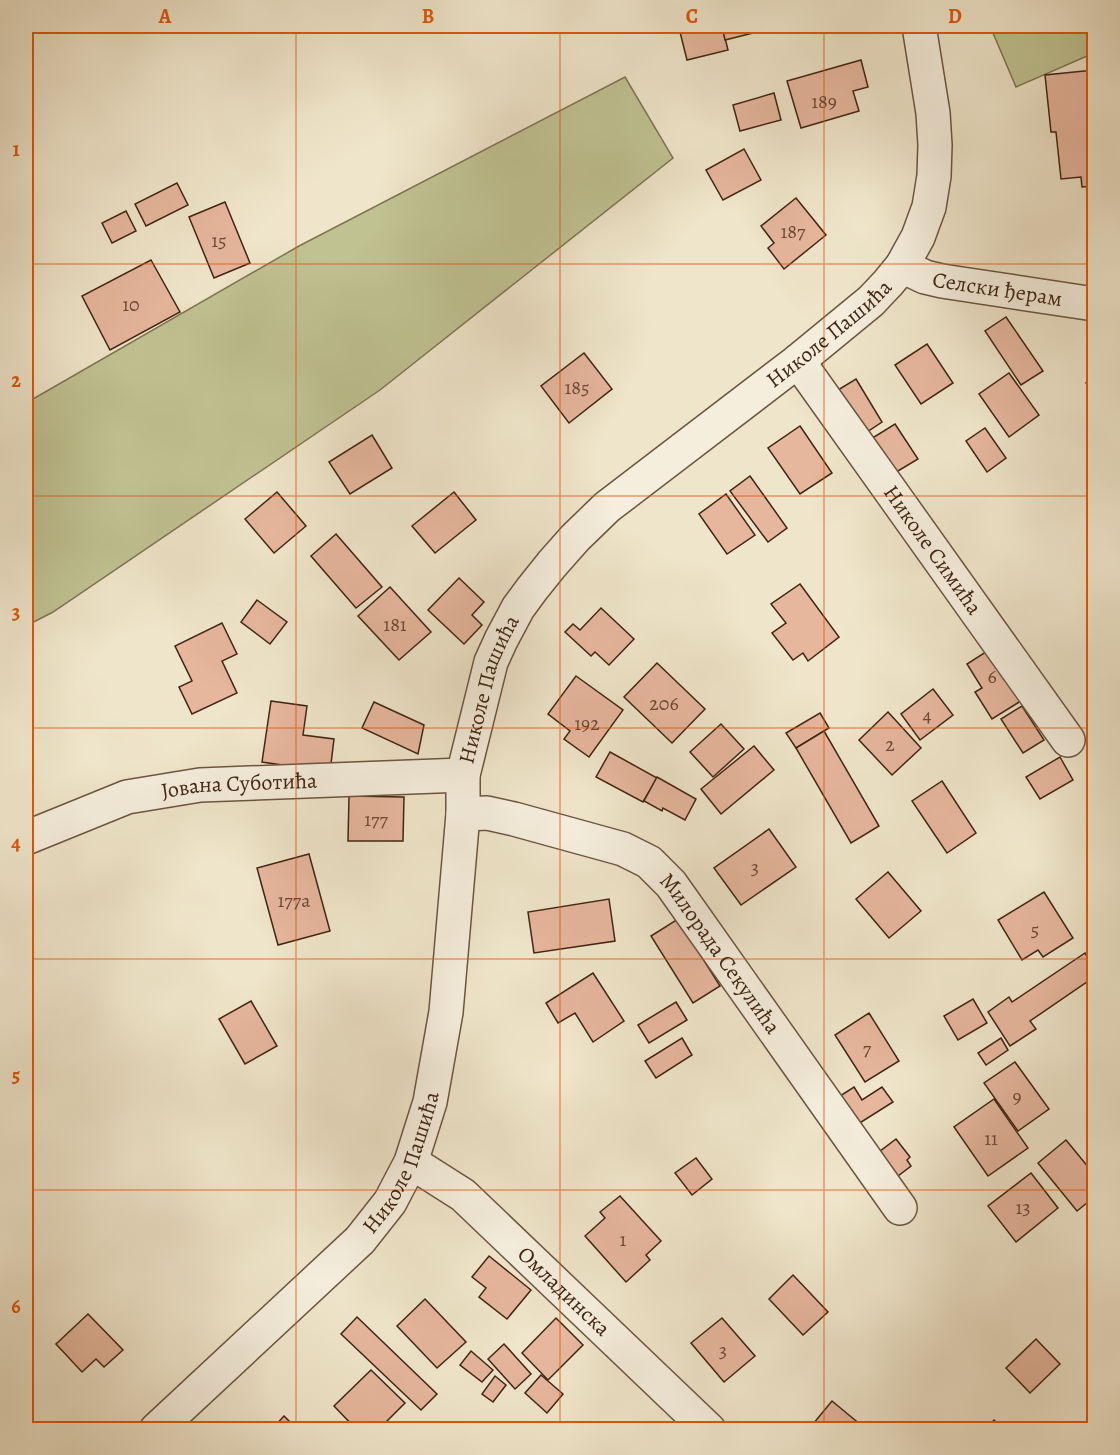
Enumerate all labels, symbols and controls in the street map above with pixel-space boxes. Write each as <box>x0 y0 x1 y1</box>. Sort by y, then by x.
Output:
text: A <box>158 3 172 30</box>
text: B <box>422 3 434 30</box>
text: C <box>686 3 698 30</box>
text: D <box>948 3 962 30</box>
house number: 189 <box>811 88 837 115</box>
text: 1 <box>12 136 20 163</box>
house number: 187 <box>781 218 806 245</box>
house number: 15 <box>211 227 227 254</box>
street label: Селски ђерам <box>929 264 1064 314</box>
street label: Николе Пашића <box>760 272 899 395</box>
house number: 10 <box>122 291 140 318</box>
text: 2 <box>11 367 21 394</box>
house number: 185 <box>564 374 590 401</box>
street label: Николе Симића <box>876 479 990 621</box>
text: 3 <box>12 599 20 626</box>
street label: Николе Пашића <box>451 609 527 767</box>
house number: 181 <box>383 611 407 638</box>
house number: 6 <box>987 663 997 690</box>
house number: 206 <box>649 690 679 717</box>
house number: 4 <box>922 702 932 729</box>
house number: 192 <box>574 710 600 737</box>
house number: 2 <box>885 731 895 758</box>
street label: Јована Суботића <box>159 766 318 806</box>
house number: 177 <box>364 806 388 833</box>
text: 4 <box>11 830 21 857</box>
house number: 3 <box>751 854 759 881</box>
street label: Милорада Секулића <box>653 866 788 1041</box>
house number: 177a <box>278 887 311 914</box>
house number: 5 <box>1031 916 1039 943</box>
house number: 7 <box>863 1035 872 1062</box>
text: 5 <box>12 1062 20 1089</box>
house number: 9 <box>1012 1083 1022 1110</box>
street label: Николе Пашића <box>356 1089 447 1240</box>
house number: 11 <box>984 1125 998 1152</box>
house number: 13 <box>1015 1194 1031 1221</box>
house number: 1 <box>620 1226 627 1253</box>
street label: Омладинска <box>511 1240 618 1344</box>
text: 6 <box>11 1293 21 1320</box>
house number: 3 <box>719 1337 727 1364</box>

